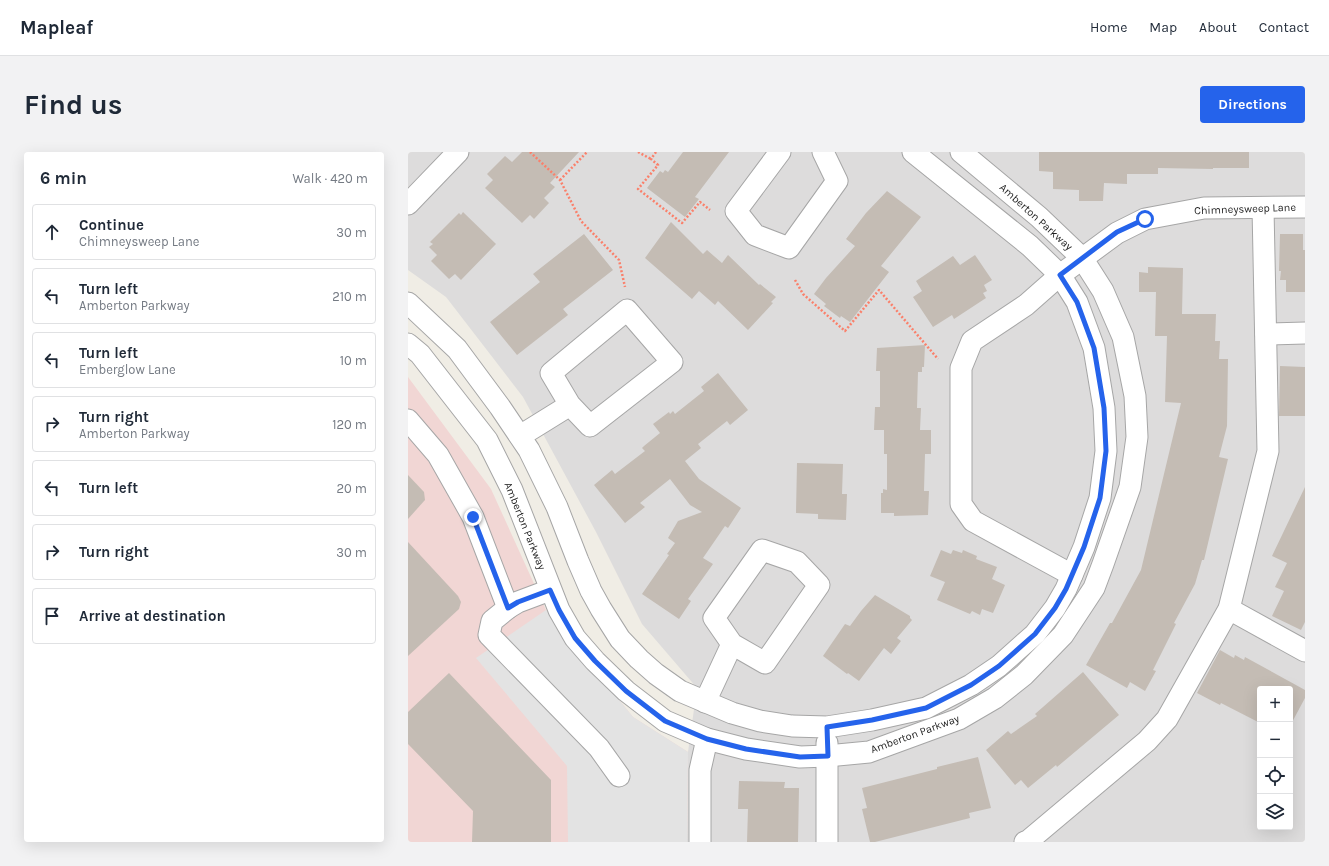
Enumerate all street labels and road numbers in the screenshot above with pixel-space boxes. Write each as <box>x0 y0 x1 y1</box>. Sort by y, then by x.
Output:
street label: Amberton Parkway <box>997 181 1075 253</box>
street label: Chimneysweep Lane <box>1194 201 1297 217</box>
street label: Amberton Parkway <box>501 480 549 572</box>
street label: Amberton Parkway <box>869 712 961 756</box>

